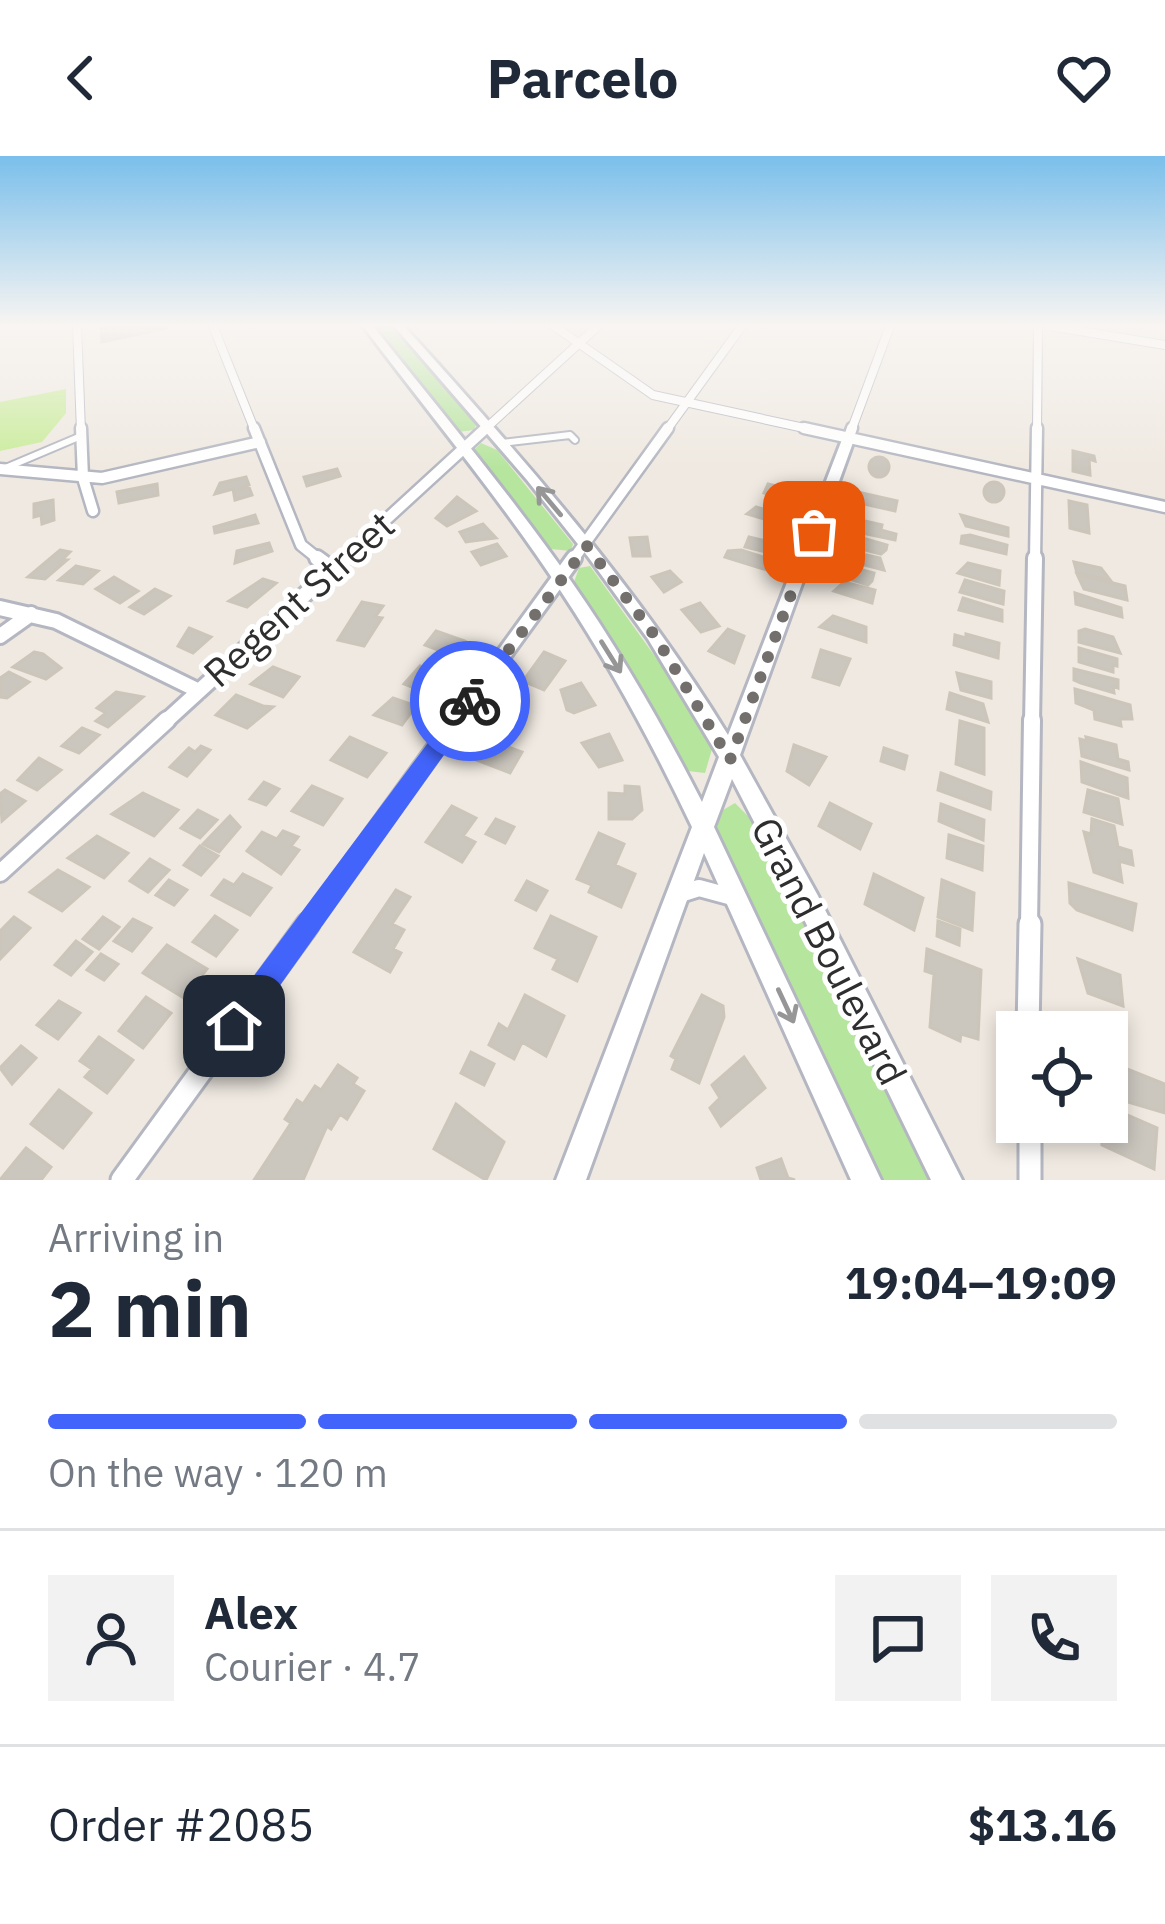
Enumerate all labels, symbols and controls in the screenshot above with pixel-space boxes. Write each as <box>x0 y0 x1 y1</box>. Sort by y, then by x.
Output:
text: Parcelo <box>487 43 678 113</box>
icon: back <box>48 45 114 111</box>
icon: heart <box>1051 45 1117 111</box>
pin <box>763 481 865 583</box>
one-way arrow <box>536 486 564 517</box>
icon: bag <box>781 499 847 565</box>
street label: Regent Street <box>193 500 405 698</box>
one-way arrow <box>599 639 623 673</box>
courier <box>410 641 530 761</box>
icon: bike <box>437 668 503 734</box>
street label: Grand Boulevard <box>740 808 919 1093</box>
pin <box>183 975 285 1077</box>
one-way arrow <box>776 987 798 1023</box>
icon: home <box>201 993 267 1059</box>
map controls <box>996 1011 1128 1143</box>
button: locate <box>996 1011 1128 1143</box>
text: Arriving in <box>48 1212 224 1263</box>
text: 19:04–19:09 <box>845 1253 1117 1311</box>
text: 2 min <box>48 1257 252 1358</box>
text: On the way · 120 m <box>48 1447 388 1498</box>
button: person <box>48 1575 174 1701</box>
button: chat <box>835 1575 961 1701</box>
button: phone <box>991 1575 1117 1701</box>
text: Alex <box>204 1583 298 1641</box>
text: Courier · 4.7 <box>204 1641 421 1692</box>
text: Order #2085 <box>48 1795 314 1853</box>
text: $13.16 <box>968 1795 1117 1853</box>

